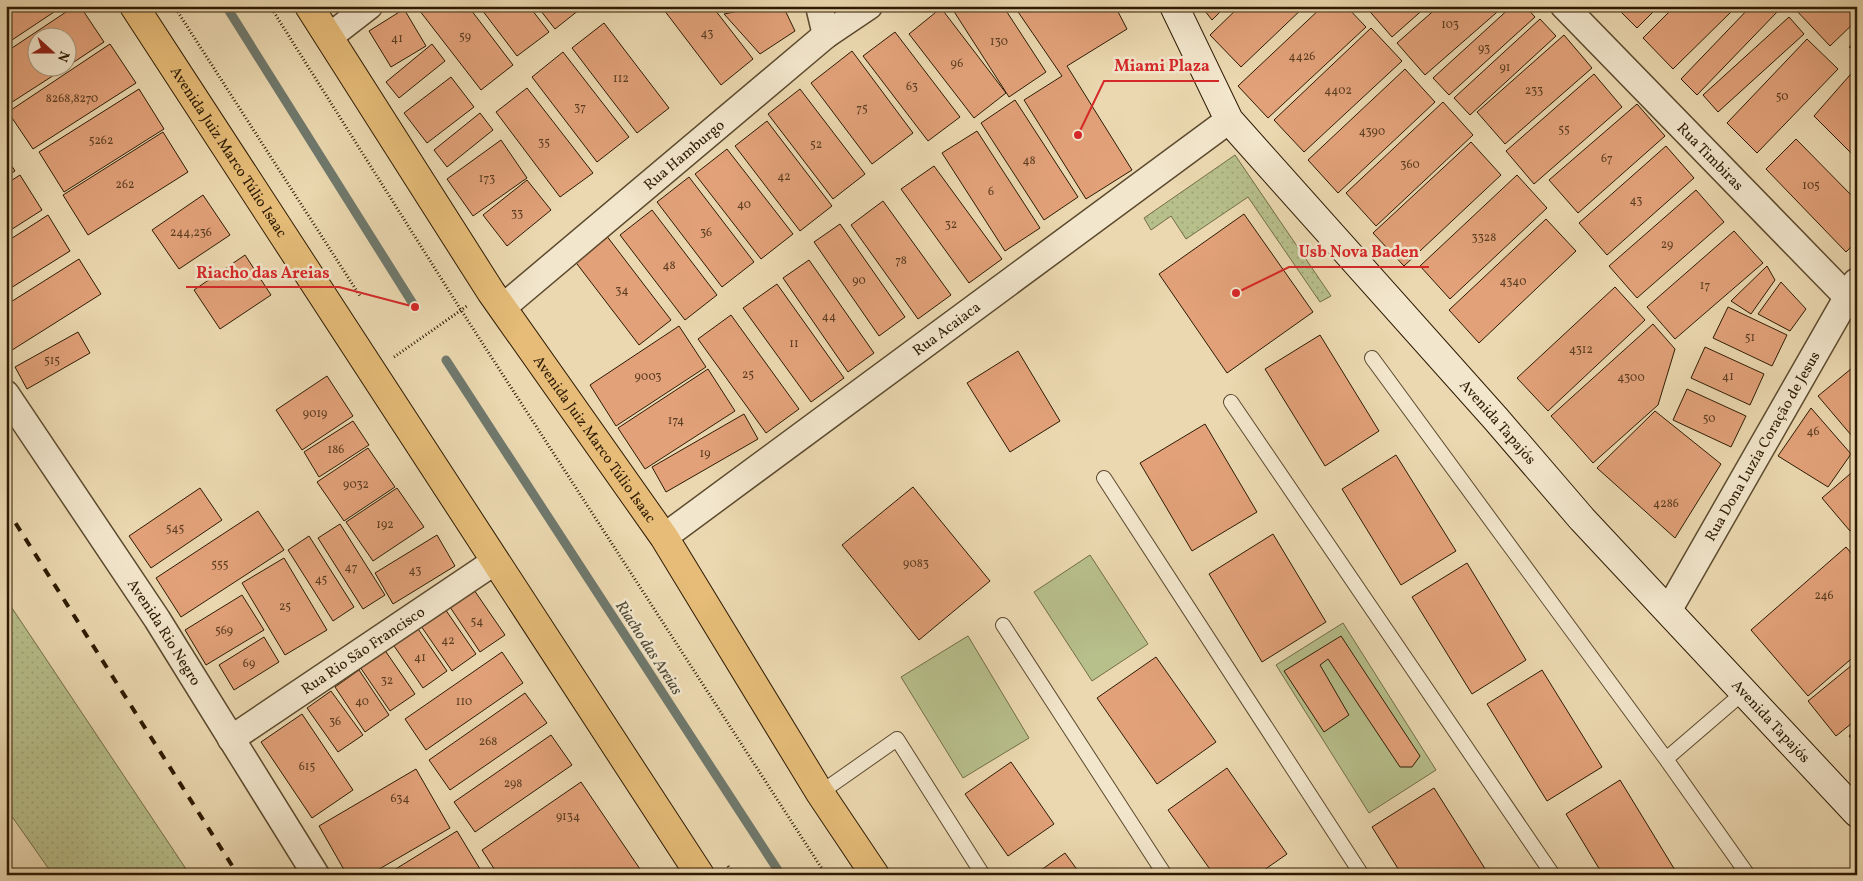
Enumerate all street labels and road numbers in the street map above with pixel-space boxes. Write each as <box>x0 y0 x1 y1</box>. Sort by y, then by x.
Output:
street label: Avenida Juiz Marco Túlio Isaac <box>164 63 291 243</box>
street label: Rua Hamburgo <box>640 116 730 196</box>
street label: Rua Timbiras <box>1671 119 1747 196</box>
street label: Rua Acaiaca <box>909 298 986 362</box>
street label: Rua Dona Luzia Coração de Jesus <box>1701 348 1826 546</box>
street label: Avenida Juiz Marco Túlio Isaac <box>527 352 660 528</box>
street label: Avenida Tapajós <box>1454 376 1540 470</box>
street label: Avenida Rio Negro <box>121 575 205 690</box>
street label: Rua Rio São Francisco <box>298 602 430 701</box>
street label: Avenida Tapajós <box>1726 676 1814 768</box>

